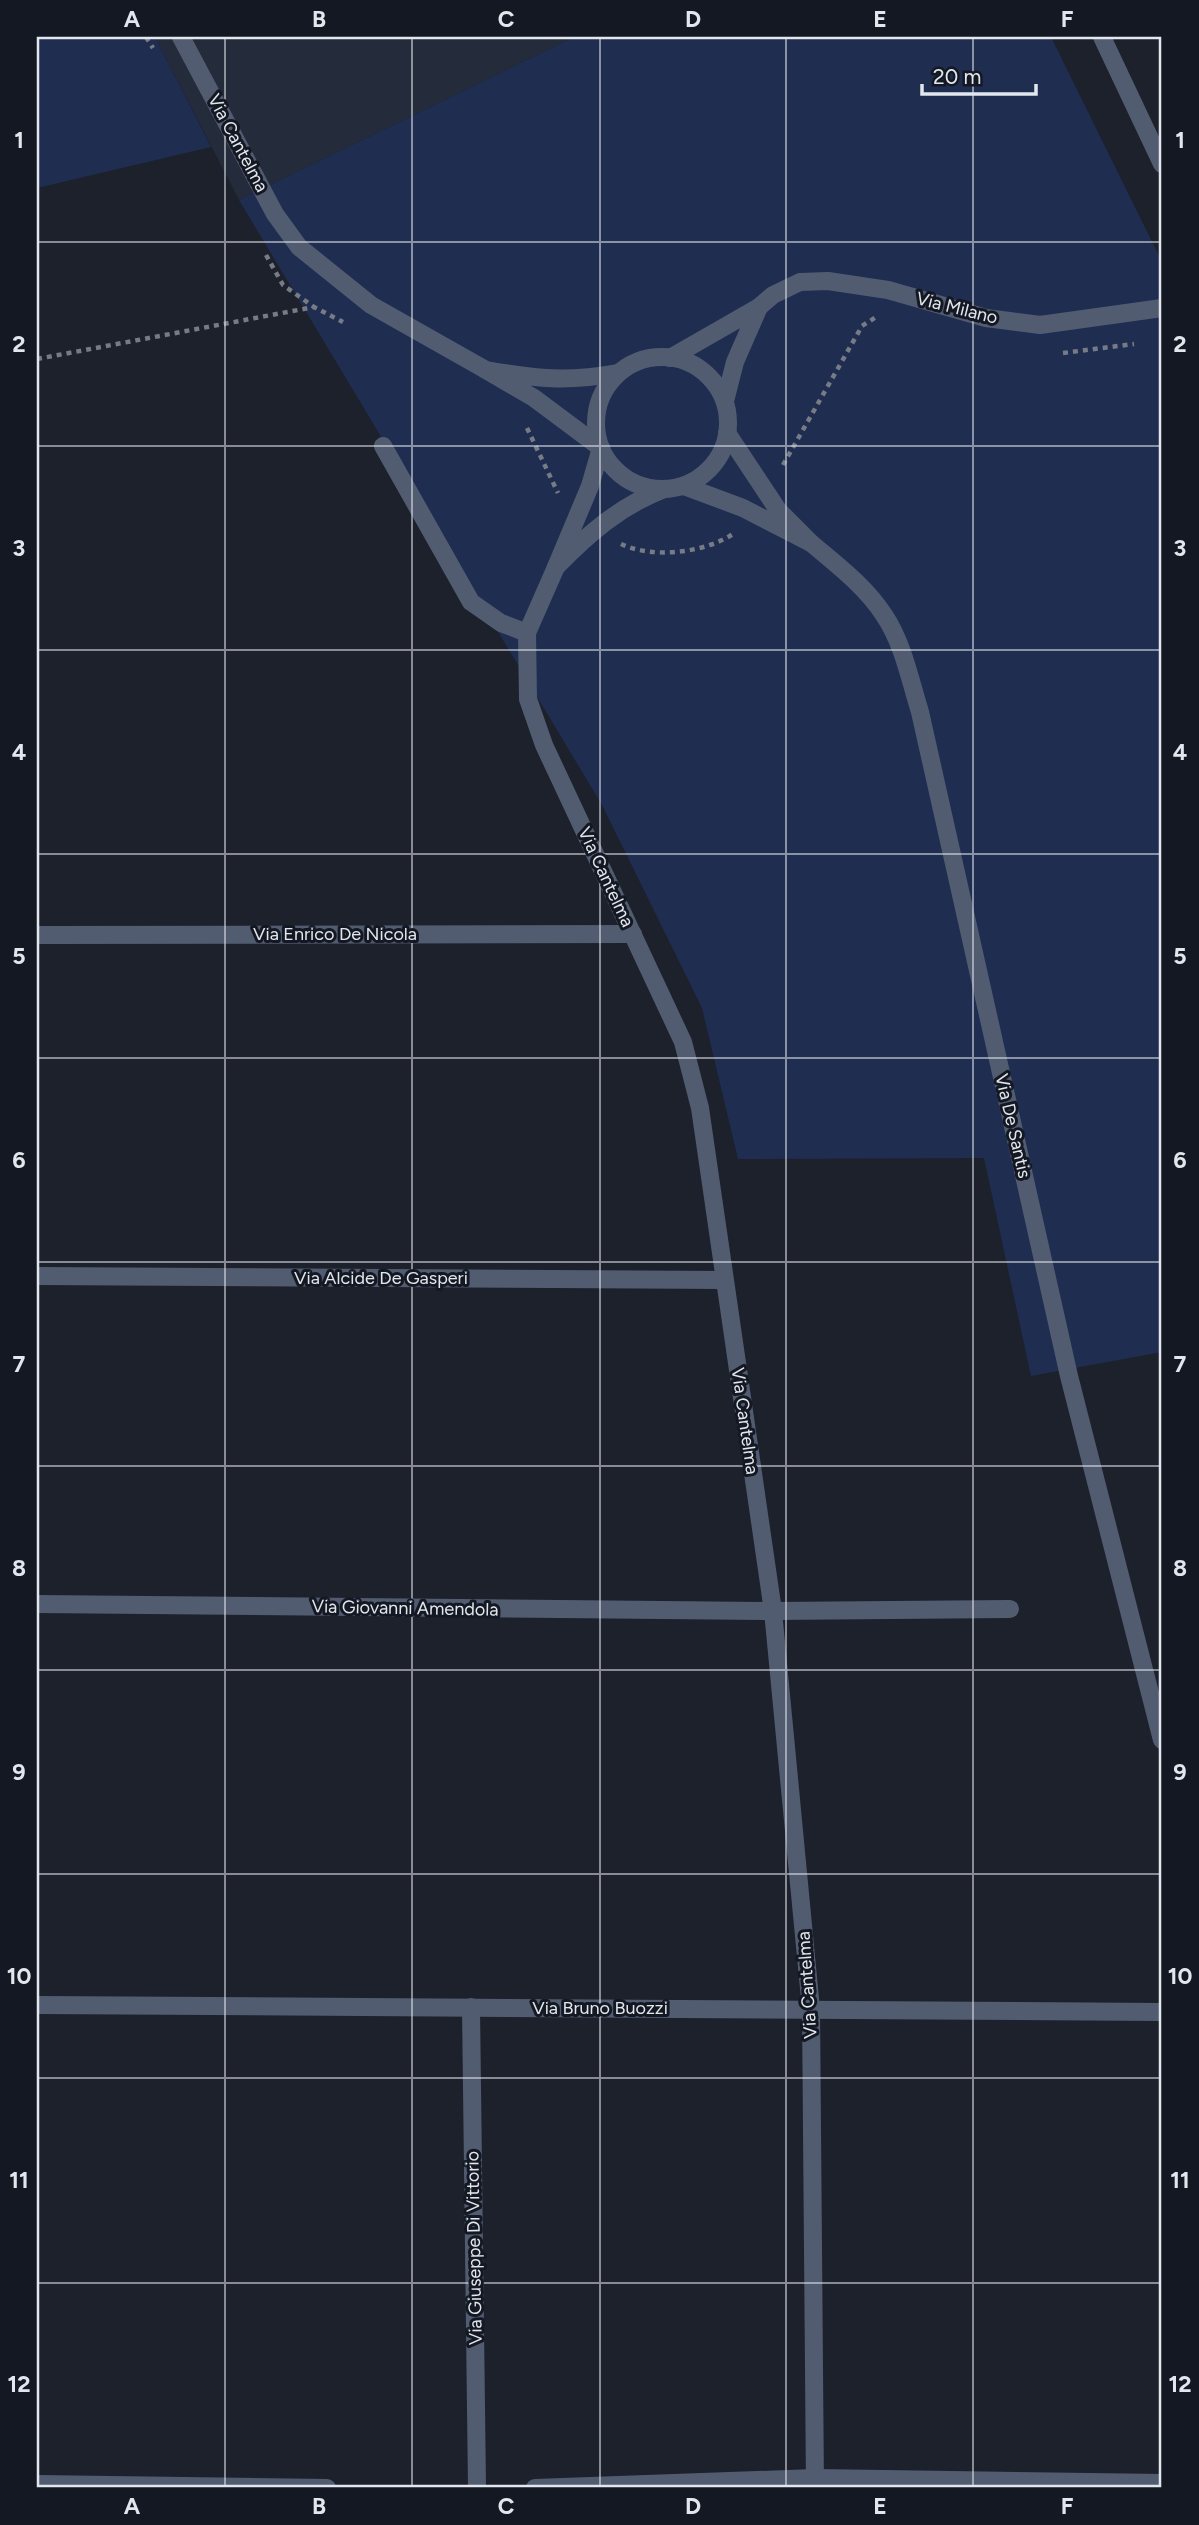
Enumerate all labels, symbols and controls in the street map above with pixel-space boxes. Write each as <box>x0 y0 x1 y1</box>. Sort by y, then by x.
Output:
text: A <box>124 5 141 33</box>
text: B <box>312 5 326 33</box>
text: C <box>498 5 515 33</box>
text: D <box>685 5 701 33</box>
text: E <box>873 5 887 33</box>
text: F <box>1061 5 1074 33</box>
scale bar <box>922 52 1036 96</box>
text: 20 m <box>933 64 981 89</box>
street label: Via Cantelma <box>203 90 273 196</box>
text: 1 <box>14 126 24 154</box>
text: 1 <box>1175 126 1185 154</box>
street label: Via Milano <box>914 287 1000 329</box>
text: 2 <box>12 330 26 358</box>
text: 2 <box>1173 330 1187 358</box>
text: 3 <box>13 534 25 562</box>
text: 3 <box>1174 534 1186 562</box>
text: 4 <box>12 738 26 766</box>
text: 4 <box>1173 738 1187 766</box>
street label: Via Cantelma <box>573 824 639 930</box>
street label: Via Enrico De Nicola <box>253 923 417 945</box>
text: 5 <box>12 942 26 970</box>
text: 5 <box>1173 942 1187 970</box>
street label: Via De Santis <box>990 1072 1036 1180</box>
text: 6 <box>12 1146 26 1174</box>
text: 6 <box>1173 1146 1187 1174</box>
street label: Via Alcide De Gasperi <box>294 1267 468 1289</box>
text: 7 <box>13 1350 26 1378</box>
text: 7 <box>1174 1350 1187 1378</box>
street label: Via Cantelma <box>727 1366 763 1476</box>
text: 8 <box>12 1554 26 1582</box>
text: 8 <box>1173 1554 1187 1582</box>
street label: Via Giovanni Amendola <box>311 1595 499 1621</box>
text: 9 <box>12 1758 26 1786</box>
text: 9 <box>1173 1758 1187 1786</box>
street label: Via Cantelma <box>792 1931 822 2039</box>
text: 10 <box>7 1962 31 1990</box>
text: 10 <box>1168 1962 1192 1990</box>
street label: Via Bruno Buozzi <box>532 1997 668 2019</box>
street label: Via Giuseppe Di Vittorio <box>461 2151 487 2345</box>
text: 11 <box>9 2166 29 2194</box>
text: 11 <box>1170 2166 1190 2194</box>
text: 12 <box>7 2370 31 2398</box>
text: 12 <box>1168 2370 1192 2398</box>
text: A <box>124 2492 141 2520</box>
text: B <box>312 2492 326 2520</box>
text: C <box>498 2492 515 2520</box>
text: D <box>685 2492 701 2520</box>
text: E <box>873 2492 887 2520</box>
text: F <box>1061 2492 1074 2520</box>

